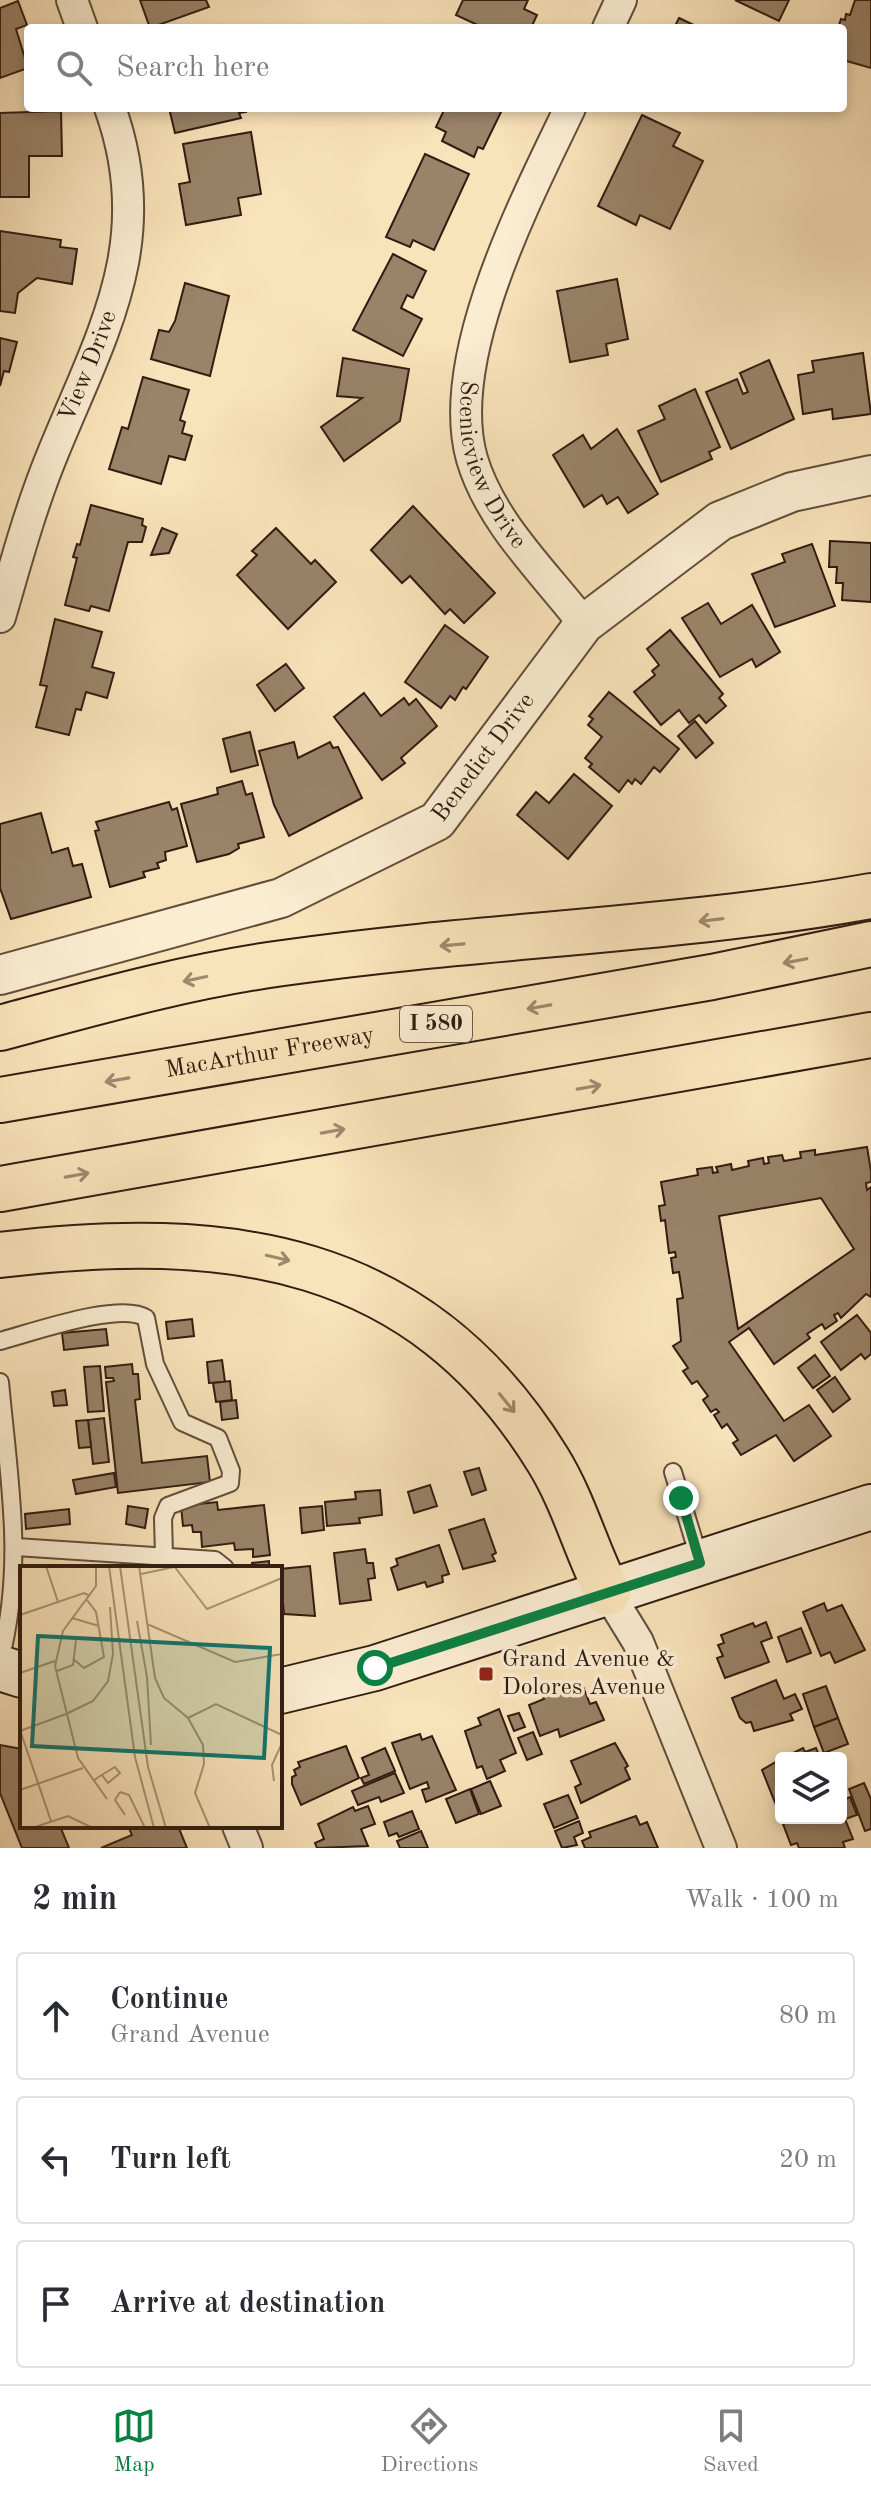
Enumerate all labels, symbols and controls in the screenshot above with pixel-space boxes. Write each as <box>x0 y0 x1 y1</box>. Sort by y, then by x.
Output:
search box <box>24 24 847 112</box>
icon: search <box>52 46 96 90</box>
text: Search here <box>116 53 270 83</box>
street label: View Drive <box>55 308 122 426</box>
street label: Scenicview Drive <box>454 379 530 554</box>
street label: Benedict Drive <box>428 689 540 827</box>
one-way arrow <box>698 912 725 927</box>
one-way arrow <box>439 938 466 953</box>
one-way arrow <box>783 954 808 969</box>
one-way arrow <box>182 972 208 987</box>
one-way arrow <box>527 1000 552 1015</box>
road number: I 580 <box>400 1006 472 1042</box>
street label: MacArthur Freeway <box>164 1023 377 1083</box>
one-way arrow <box>105 1073 130 1088</box>
one-way arrow <box>576 1078 601 1093</box>
one-way arrow <box>320 1123 345 1138</box>
one-way arrow <box>64 1167 89 1182</box>
one-way arrow <box>265 1251 291 1266</box>
one-way arrow <box>498 1392 515 1413</box>
route end <box>663 1480 699 1516</box>
inset map <box>20 1566 282 1828</box>
place label: Grand Avenue & Dolores Avenue <box>502 1648 675 1700</box>
route start <box>357 1650 393 1686</box>
marker: Grand Avenue & Dolores Avenue <box>477 1665 495 1683</box>
map controls <box>775 1752 847 1824</box>
button: layers <box>775 1752 847 1824</box>
text: 2 min <box>32 1883 117 1917</box>
text: Walk · 100 m <box>685 1887 839 1913</box>
text: Continue <box>110 1985 229 2015</box>
icon: ahead <box>34 1994 78 2038</box>
text: 80 m <box>779 2003 837 2029</box>
text: Grand Avenue <box>110 2022 270 2048</box>
icon: left <box>34 2138 78 2182</box>
text: Turn left <box>110 2145 231 2175</box>
text: 20 m <box>779 2147 837 2173</box>
icon: arrive <box>34 2282 78 2326</box>
text: Arrive at destination <box>110 2289 385 2319</box>
tab: Map <box>112 2404 156 2479</box>
tab: Directions <box>381 2404 478 2479</box>
tab: Saved <box>703 2404 759 2479</box>

